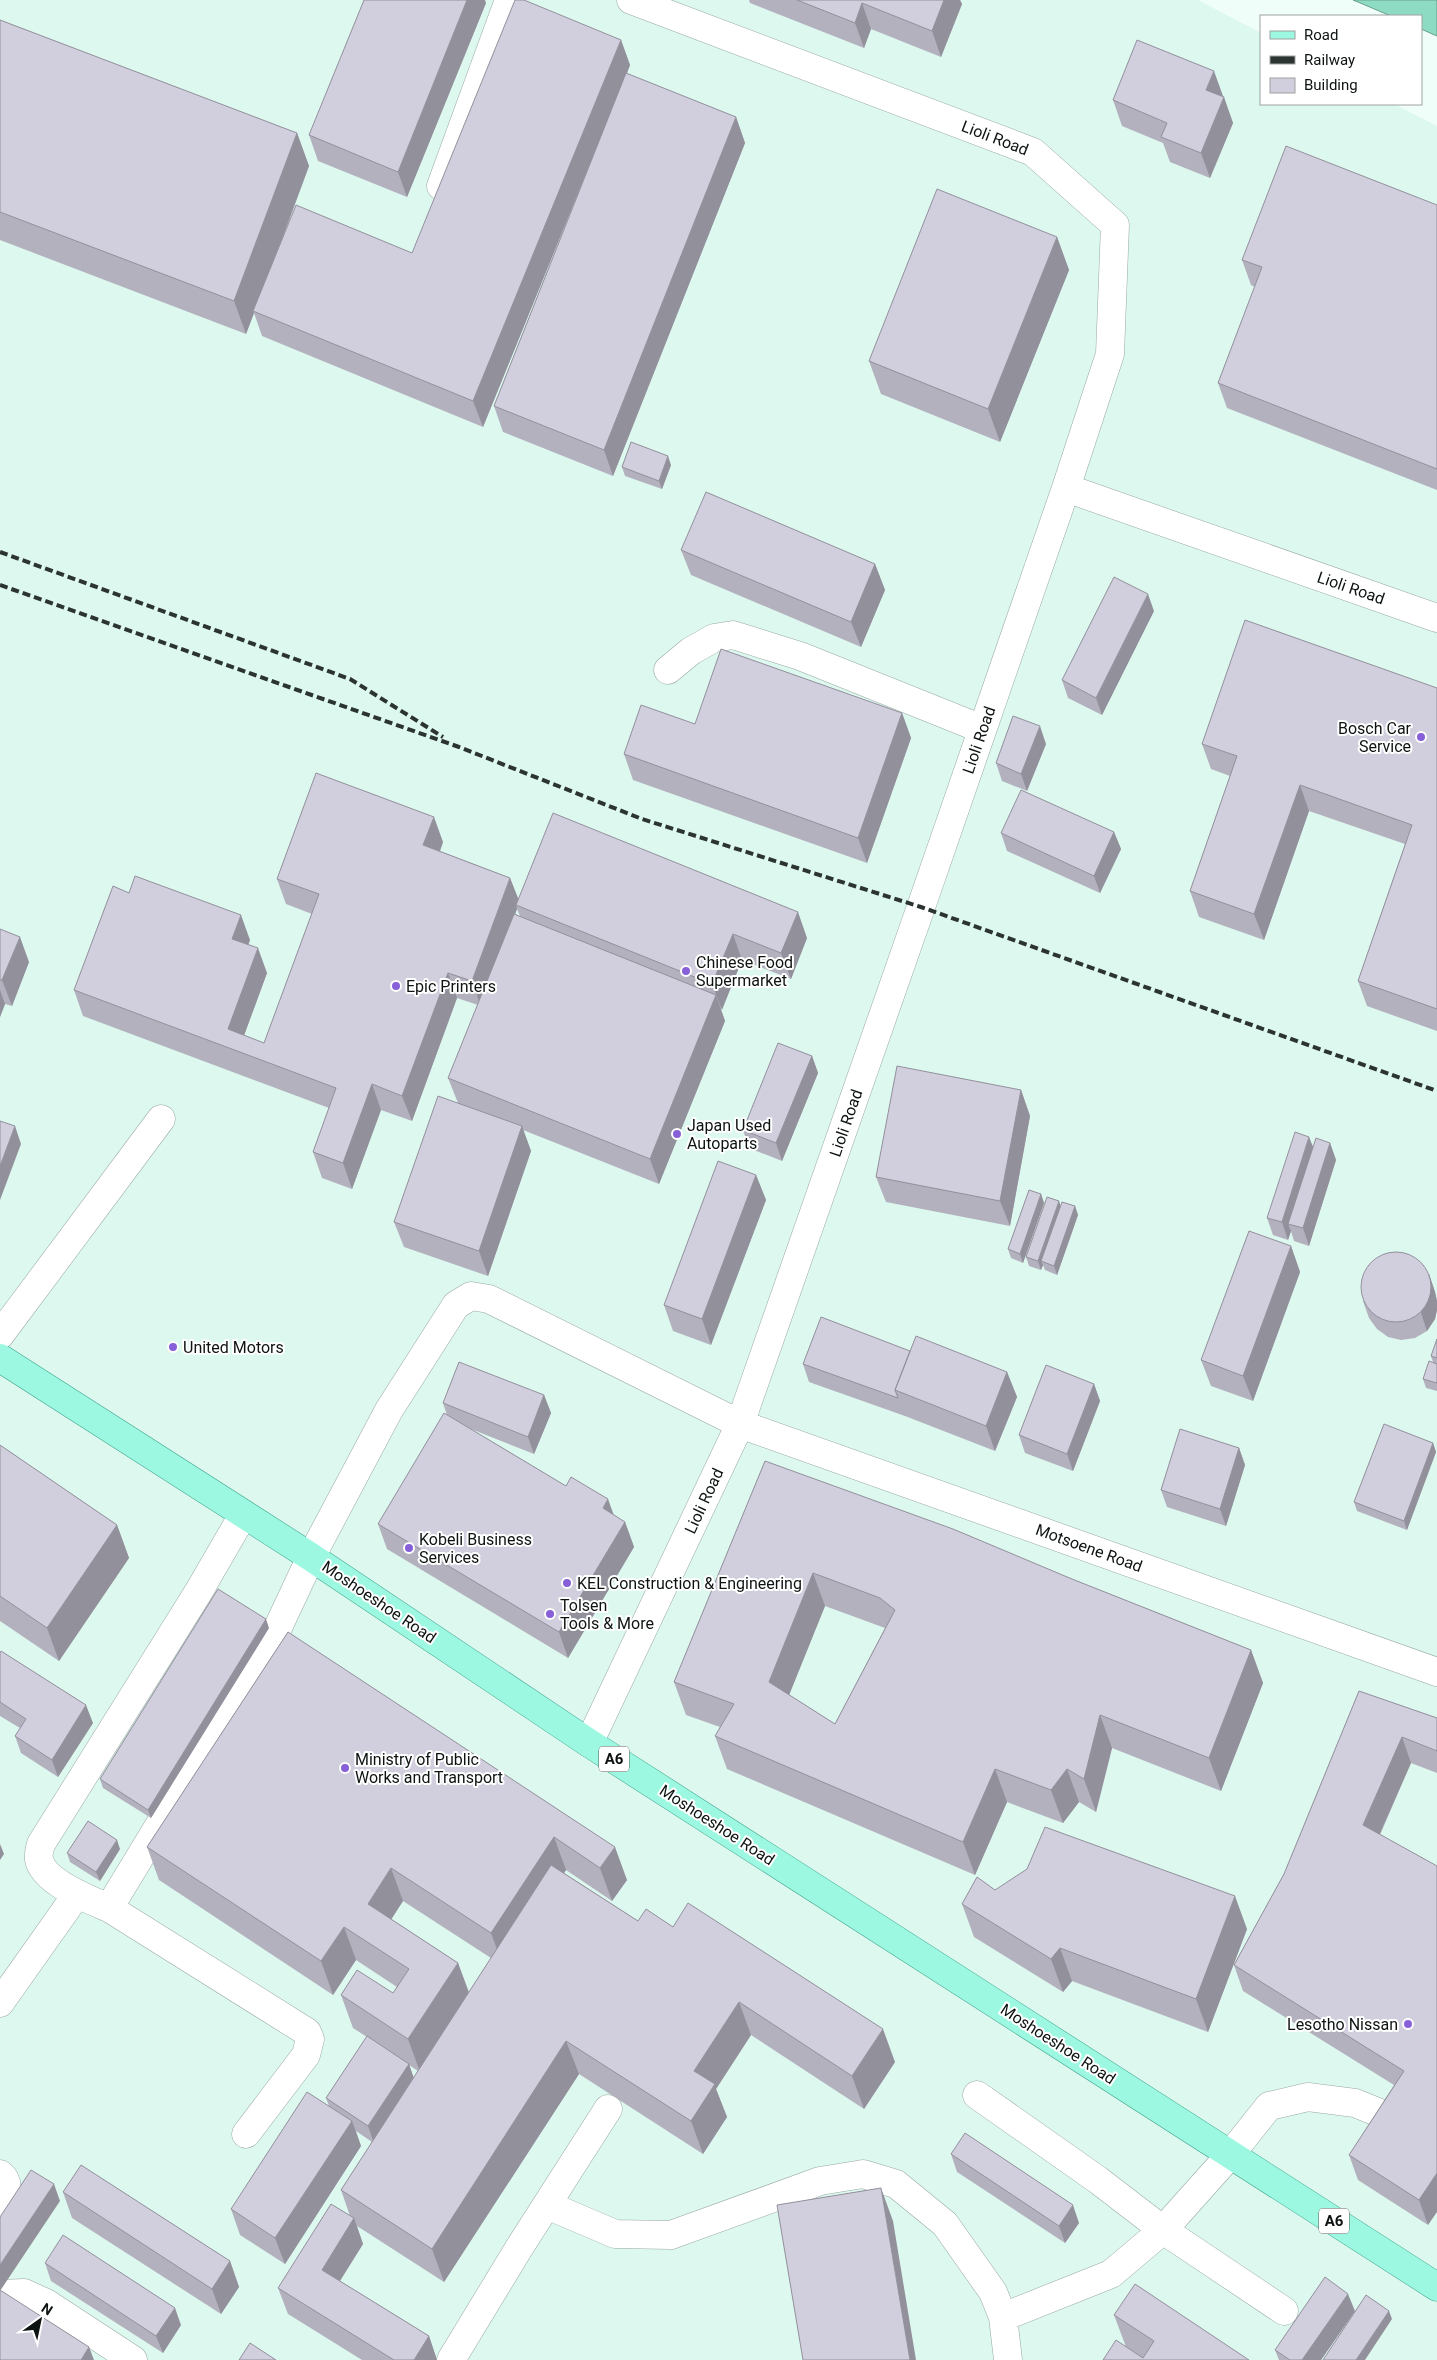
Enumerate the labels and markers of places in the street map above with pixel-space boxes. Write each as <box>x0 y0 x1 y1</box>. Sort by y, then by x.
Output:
place label: Bosch Car Service <box>1338 719 1412 756</box>
marker: Bosch Car Service <box>1415 731 1427 743</box>
place label: Chinese Food Supermarket <box>696 953 793 990</box>
marker: Chinese Food Supermarket <box>680 965 692 977</box>
place label: Epic Printers <box>406 977 496 996</box>
marker: Epic Printers <box>390 980 402 992</box>
place label: Japan Used Autoparts <box>687 1116 771 1153</box>
marker: Japan Used Autoparts <box>671 1128 683 1140</box>
place label: United Motors <box>183 1338 284 1357</box>
marker: United Motors <box>167 1341 179 1353</box>
place label: Kobeli Business Services <box>419 1530 532 1567</box>
marker: Kobeli Business Services <box>403 1542 415 1554</box>
place label: KEL Construction & Engineering <box>577 1574 802 1593</box>
marker: KEL Construction & Engineering <box>561 1577 573 1589</box>
place label: Tolsen Tools & More <box>560 1596 654 1633</box>
marker: Tolsen Tools & More <box>544 1608 556 1620</box>
place label: Ministry of Public Works and Transport <box>355 1750 503 1787</box>
marker: Ministry of Public Works and Transport <box>339 1762 351 1774</box>
place label: Lesotho Nissan <box>1287 2015 1398 2034</box>
marker: Lesotho Nissan <box>1402 2018 1414 2030</box>

